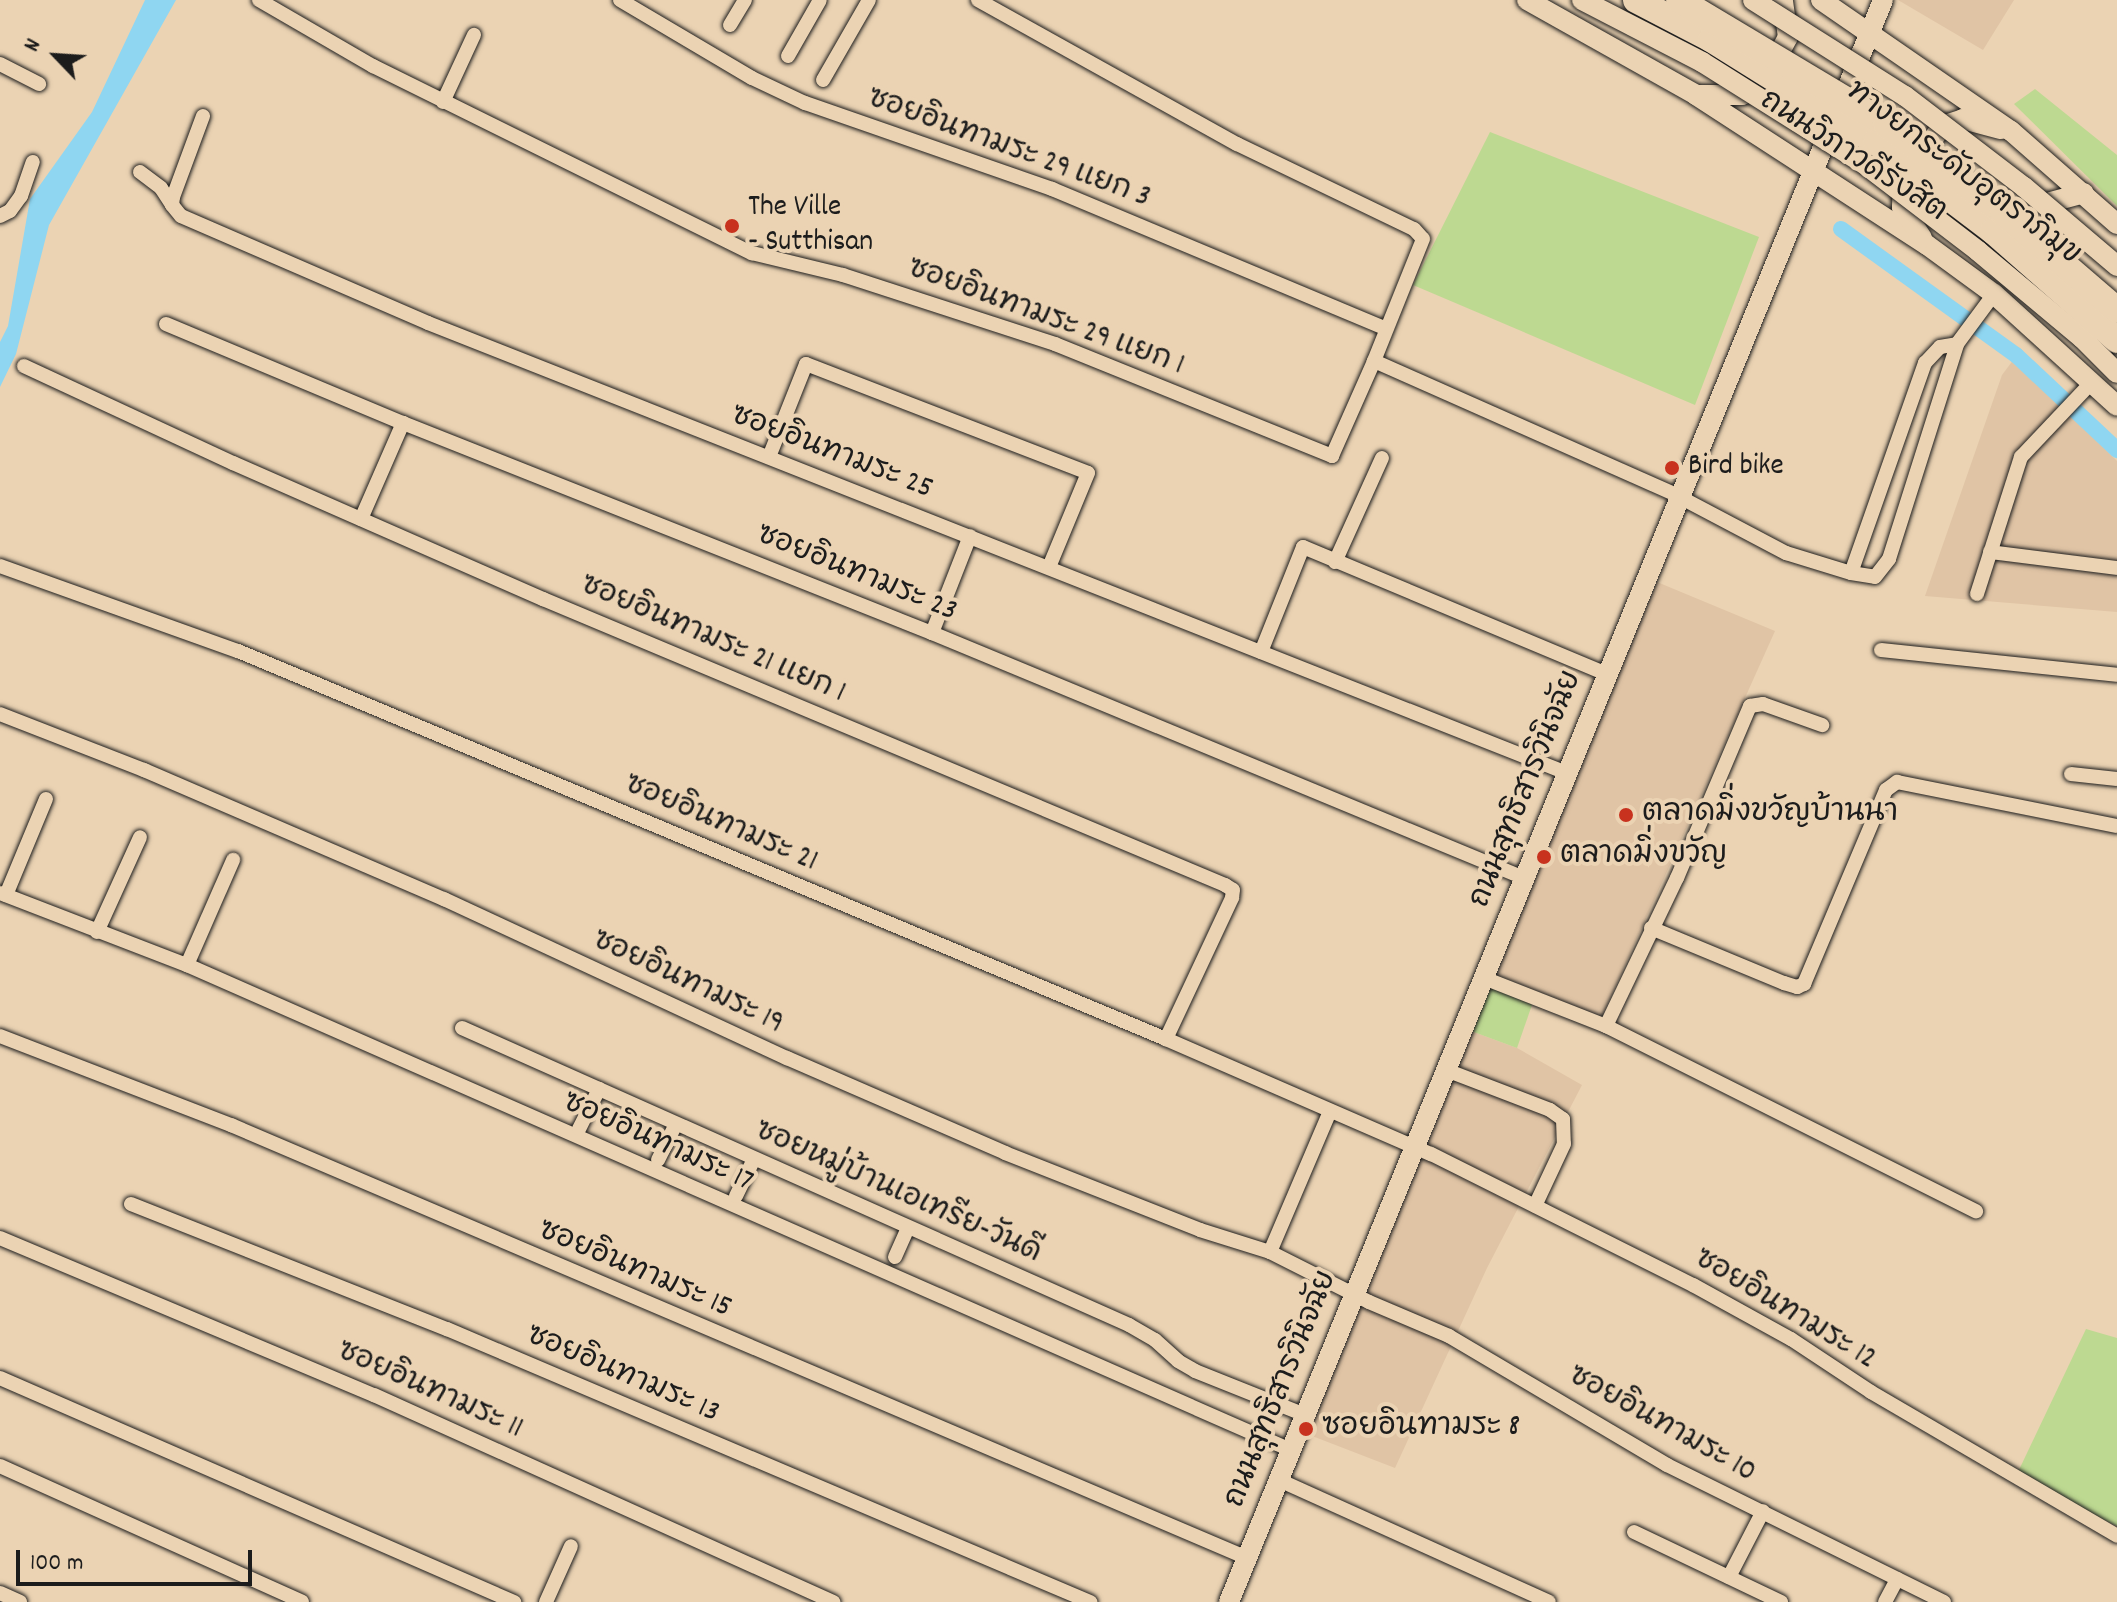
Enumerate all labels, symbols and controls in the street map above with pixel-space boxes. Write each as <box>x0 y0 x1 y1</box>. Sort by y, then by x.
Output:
north arrow <box>16 16 96 96</box>
text: N <box>17 34 50 57</box>
street label: ทางยกระดับอุตราภิมุข <box>1837 75 2087 275</box>
street label: ซอยอินทามระ 29 แยก 3 <box>862 82 1154 218</box>
street label: ถนนวิภาวดีรังสิต <box>1752 84 1952 232</box>
place label: The Ville - Sutthisan <box>748 191 873 262</box>
marker: The Ville - Sutthisan <box>723 217 741 235</box>
street label: ซอยอินทามระ 29 แยก 1 <box>902 252 1188 386</box>
street label: ซอยอินทามระ 25 <box>725 399 937 509</box>
place label: Bird bike <box>1688 450 1784 486</box>
marker: Bird bike <box>1663 459 1681 477</box>
street label: ซอยอินทามระ 23 <box>751 518 961 632</box>
street label: ซอยอินทามระ 21 แยก 1 <box>574 569 850 713</box>
street label: ถนนสุทธิสารวินิจฉัย <box>1464 666 1592 914</box>
street label: ซอยอินทามระ 21 <box>618 768 822 882</box>
place label: ตลาดมิ่งขวัญบ้านนา <box>1642 797 1898 833</box>
marker: ตลาดมิ่งขวัญบ้านนา <box>1617 806 1635 824</box>
place label: ตลาดมิ่งขวัญ <box>1560 839 1727 875</box>
marker: ตลาดมิ่งขวัญ <box>1535 848 1553 866</box>
street label: ซอยอินทามระ 19 <box>586 924 788 1044</box>
street label: ซอยอินทามระ 17 <box>556 1086 758 1202</box>
street label: ซอยหมู่บ้านเอเทรีย-วันดี <box>748 1115 1046 1273</box>
street label: ซอยอินทามระ 15 <box>532 1214 736 1328</box>
street label: ซอยอินทามระ 12 <box>1686 1243 1882 1379</box>
street label: ถนนสุทธิสารวินิจฉัย <box>1219 1266 1347 1514</box>
street label: ซอยอินทามระ 13 <box>520 1319 724 1433</box>
street label: ซอยอินทามระ 11 <box>331 1335 527 1449</box>
street label: ซอยอินทามระ 10 <box>1561 1360 1761 1492</box>
place label: ซอยอินทามระ 8 <box>1322 1411 1520 1447</box>
marker: ซอยอินทามระ 8 <box>1297 1420 1315 1438</box>
scale bar <box>20 1534 256 1584</box>
text: 100 m <box>30 1547 83 1581</box>

